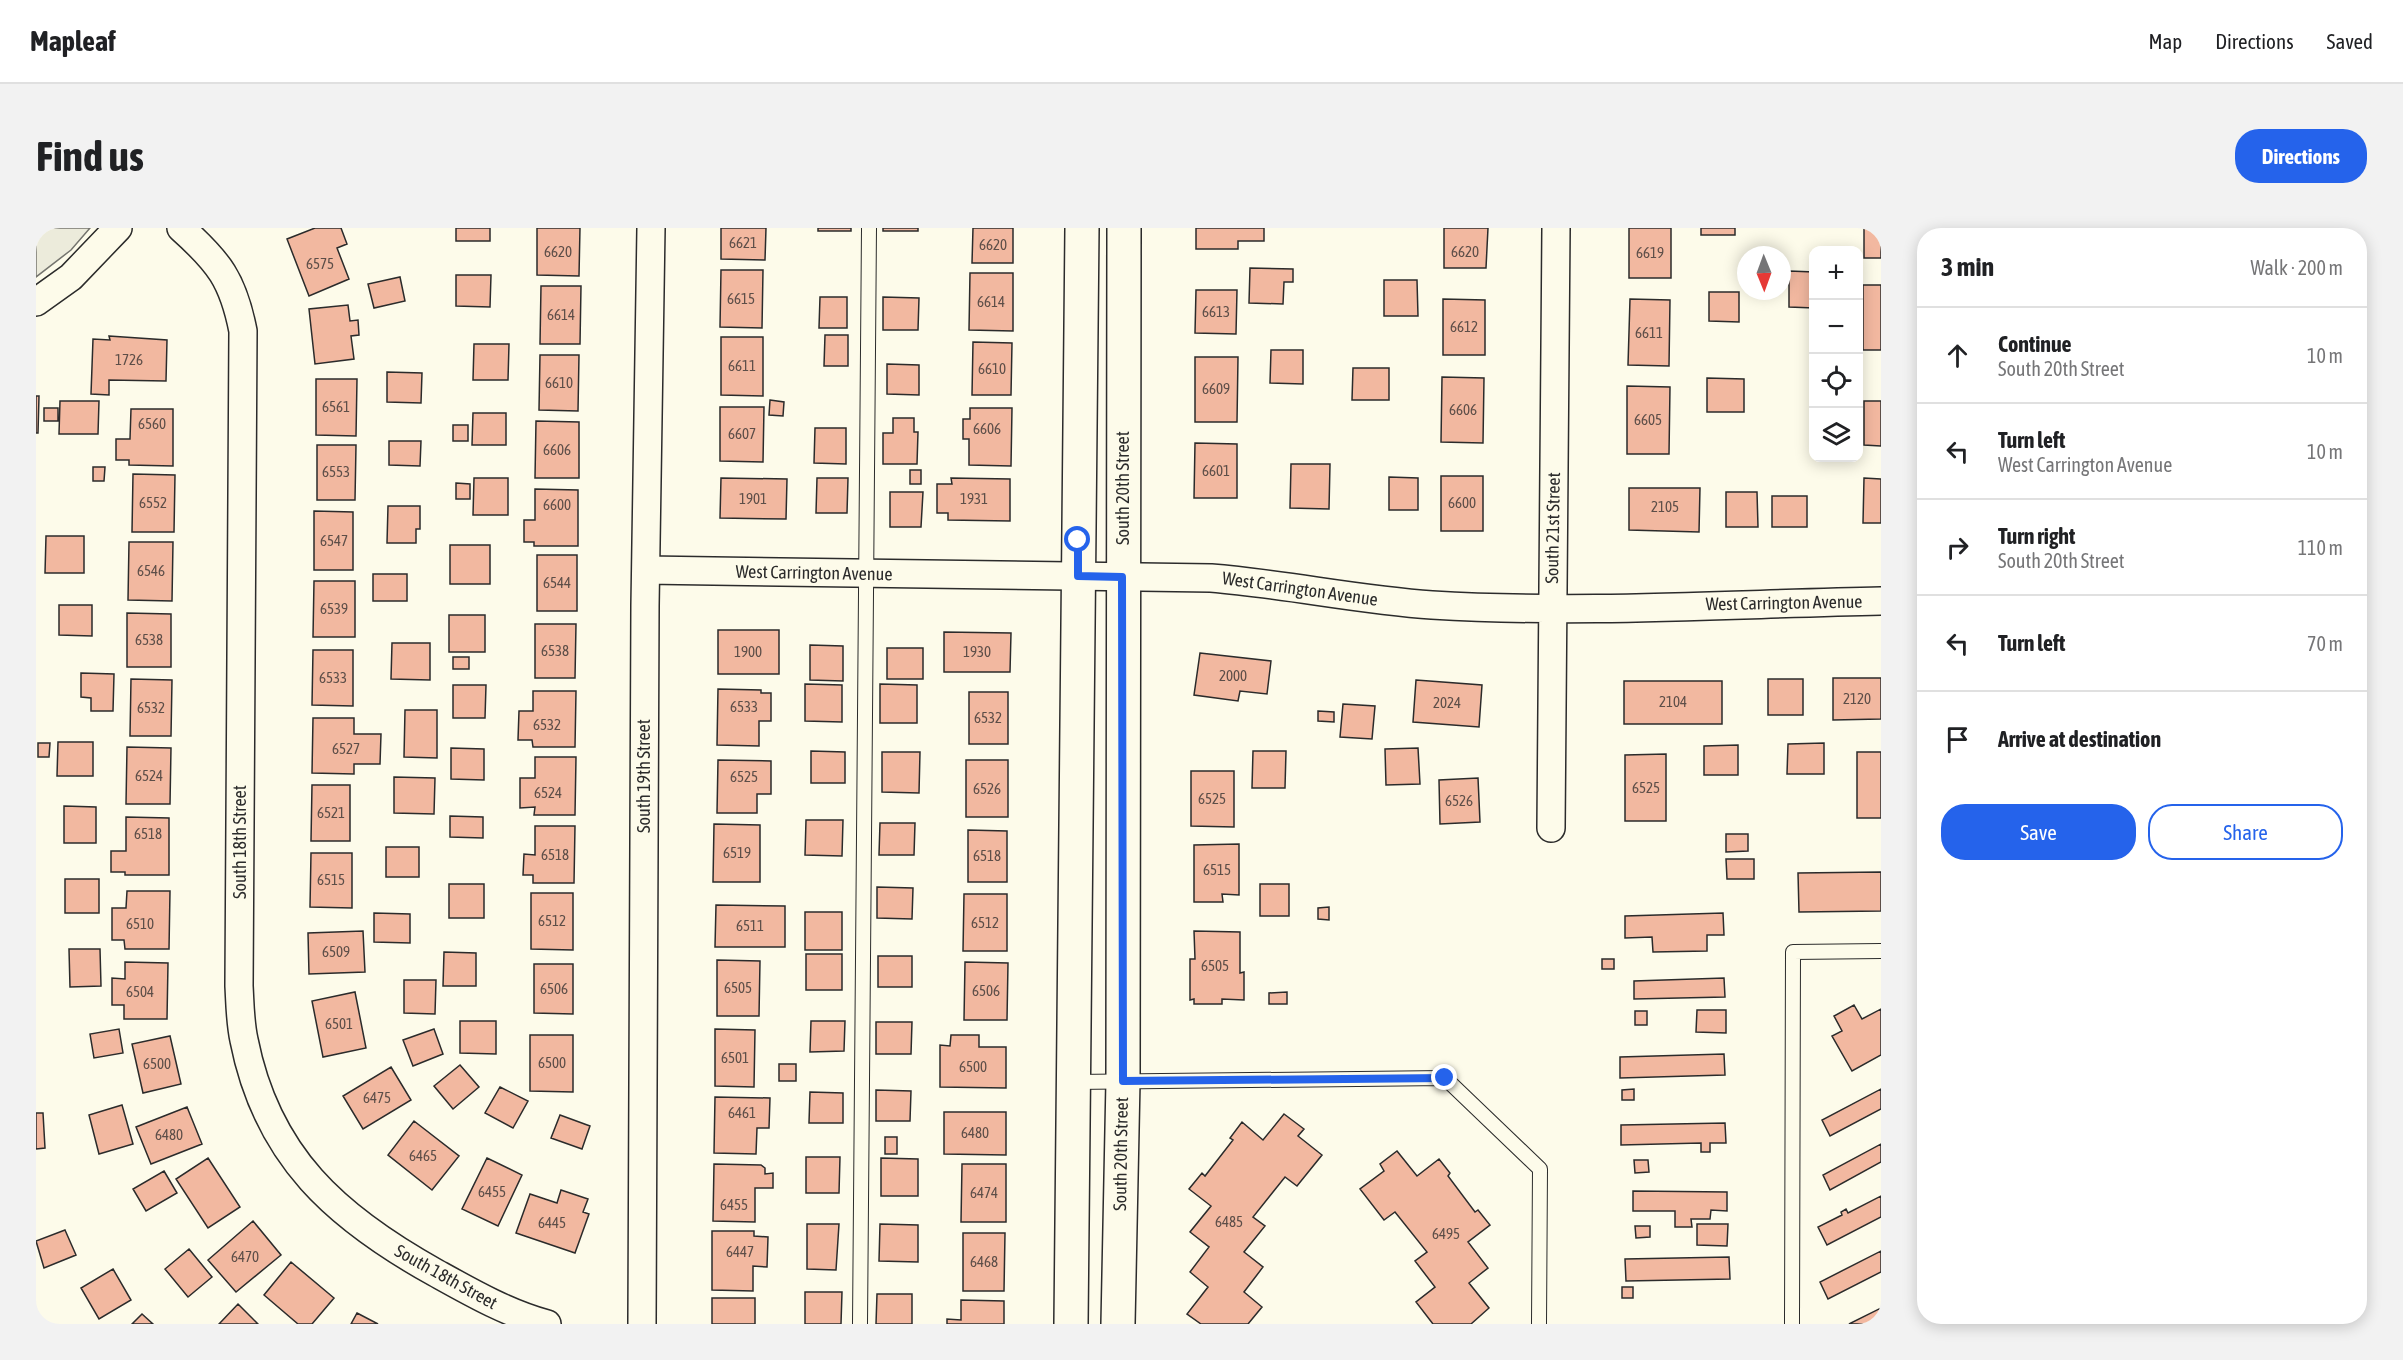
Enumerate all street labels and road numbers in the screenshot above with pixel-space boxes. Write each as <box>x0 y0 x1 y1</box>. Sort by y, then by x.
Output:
street label: South 20th Street <box>1112 431 1133 545</box>
street label: South 21st Street <box>1541 472 1564 584</box>
street label: West Carrington Avenue <box>735 561 893 584</box>
street label: West Carrington Avenue <box>1221 567 1379 610</box>
street label: West Carrington Avenue <box>1705 591 1863 614</box>
street label: South 19th Street <box>633 719 654 833</box>
street label: South 18th Street <box>229 785 250 899</box>
street label: South 20th Street <box>1109 1097 1132 1211</box>
street label: South 18th Street <box>391 1240 501 1313</box>

